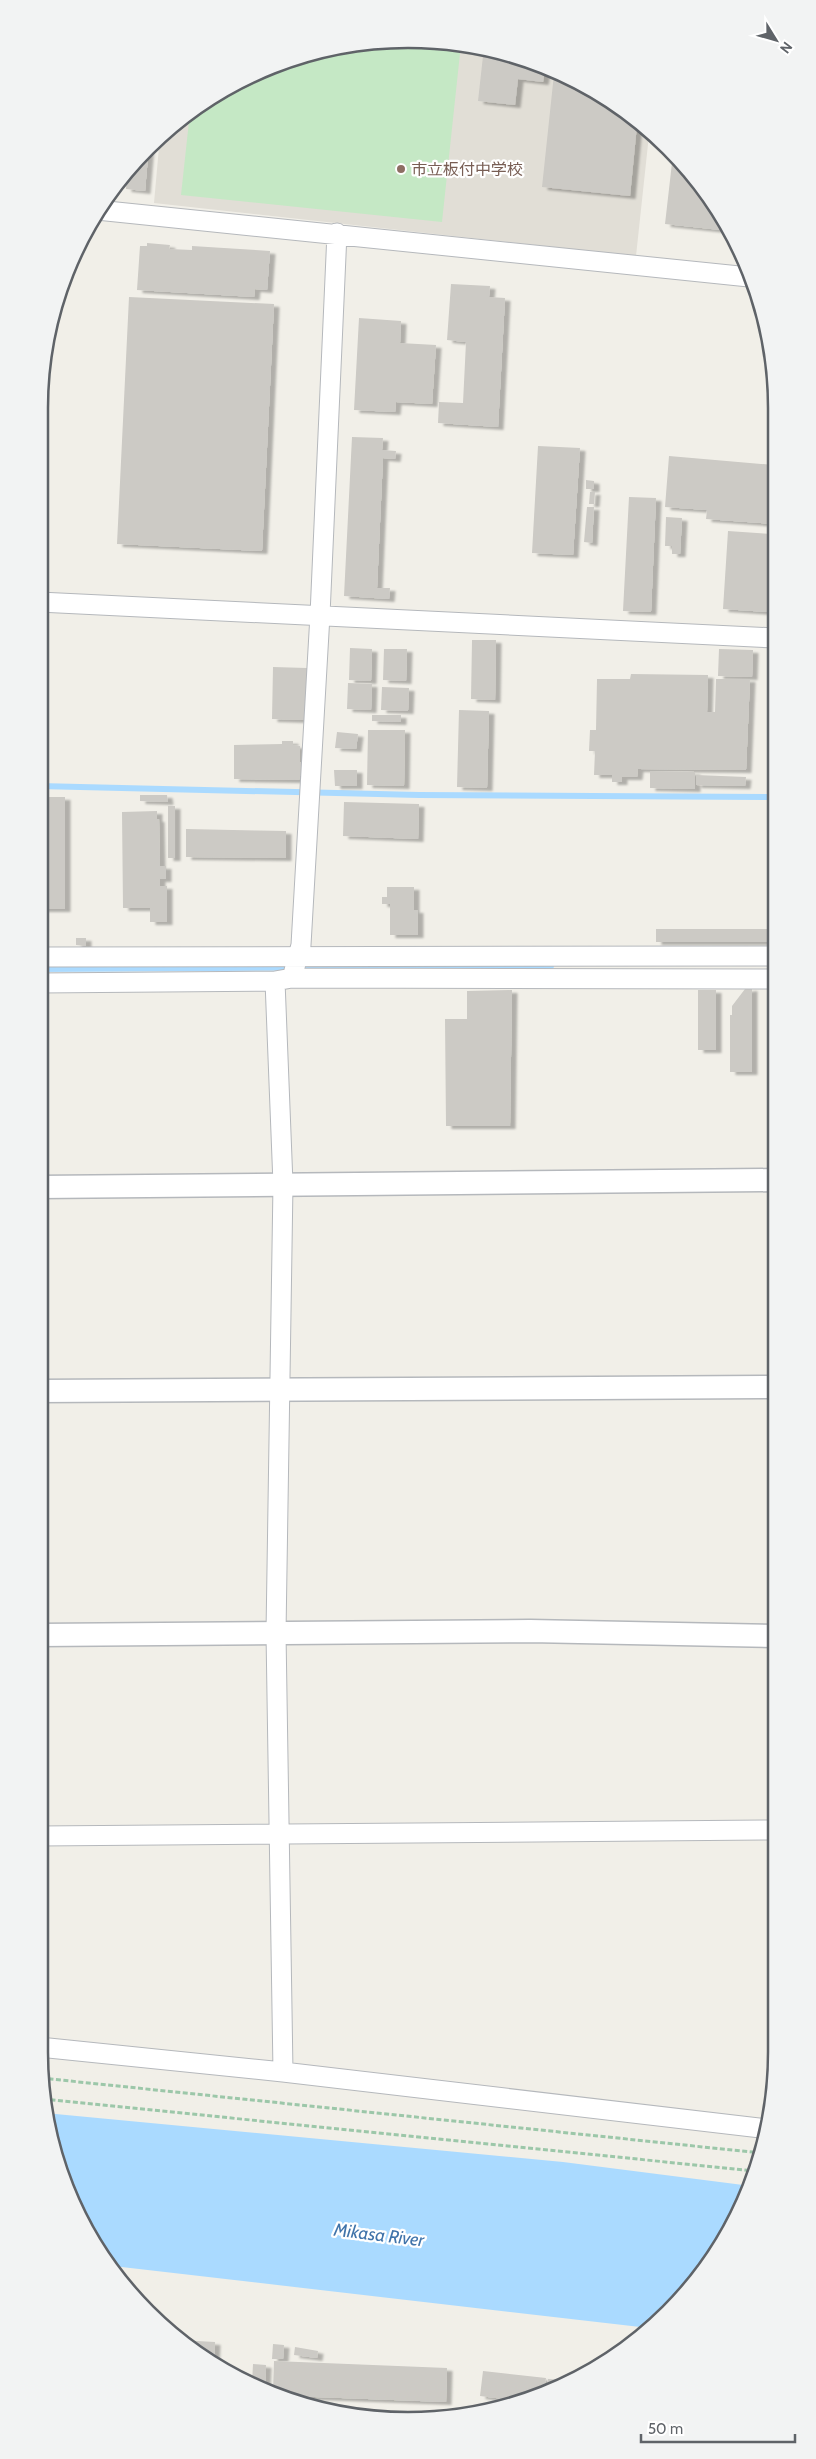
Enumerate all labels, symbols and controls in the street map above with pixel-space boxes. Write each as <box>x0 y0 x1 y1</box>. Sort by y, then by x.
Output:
north arrow <box>751 15 801 65</box>
text: N <box>776 38 797 57</box>
place label: 市立板付中学校 <box>411 160 523 179</box>
marker: 市立板付中学校 <box>395 163 407 175</box>
water label: Mikasa River <box>332 2218 427 2252</box>
scale bar <box>641 2412 795 2444</box>
text: 50 m <box>648 2420 683 2438</box>

